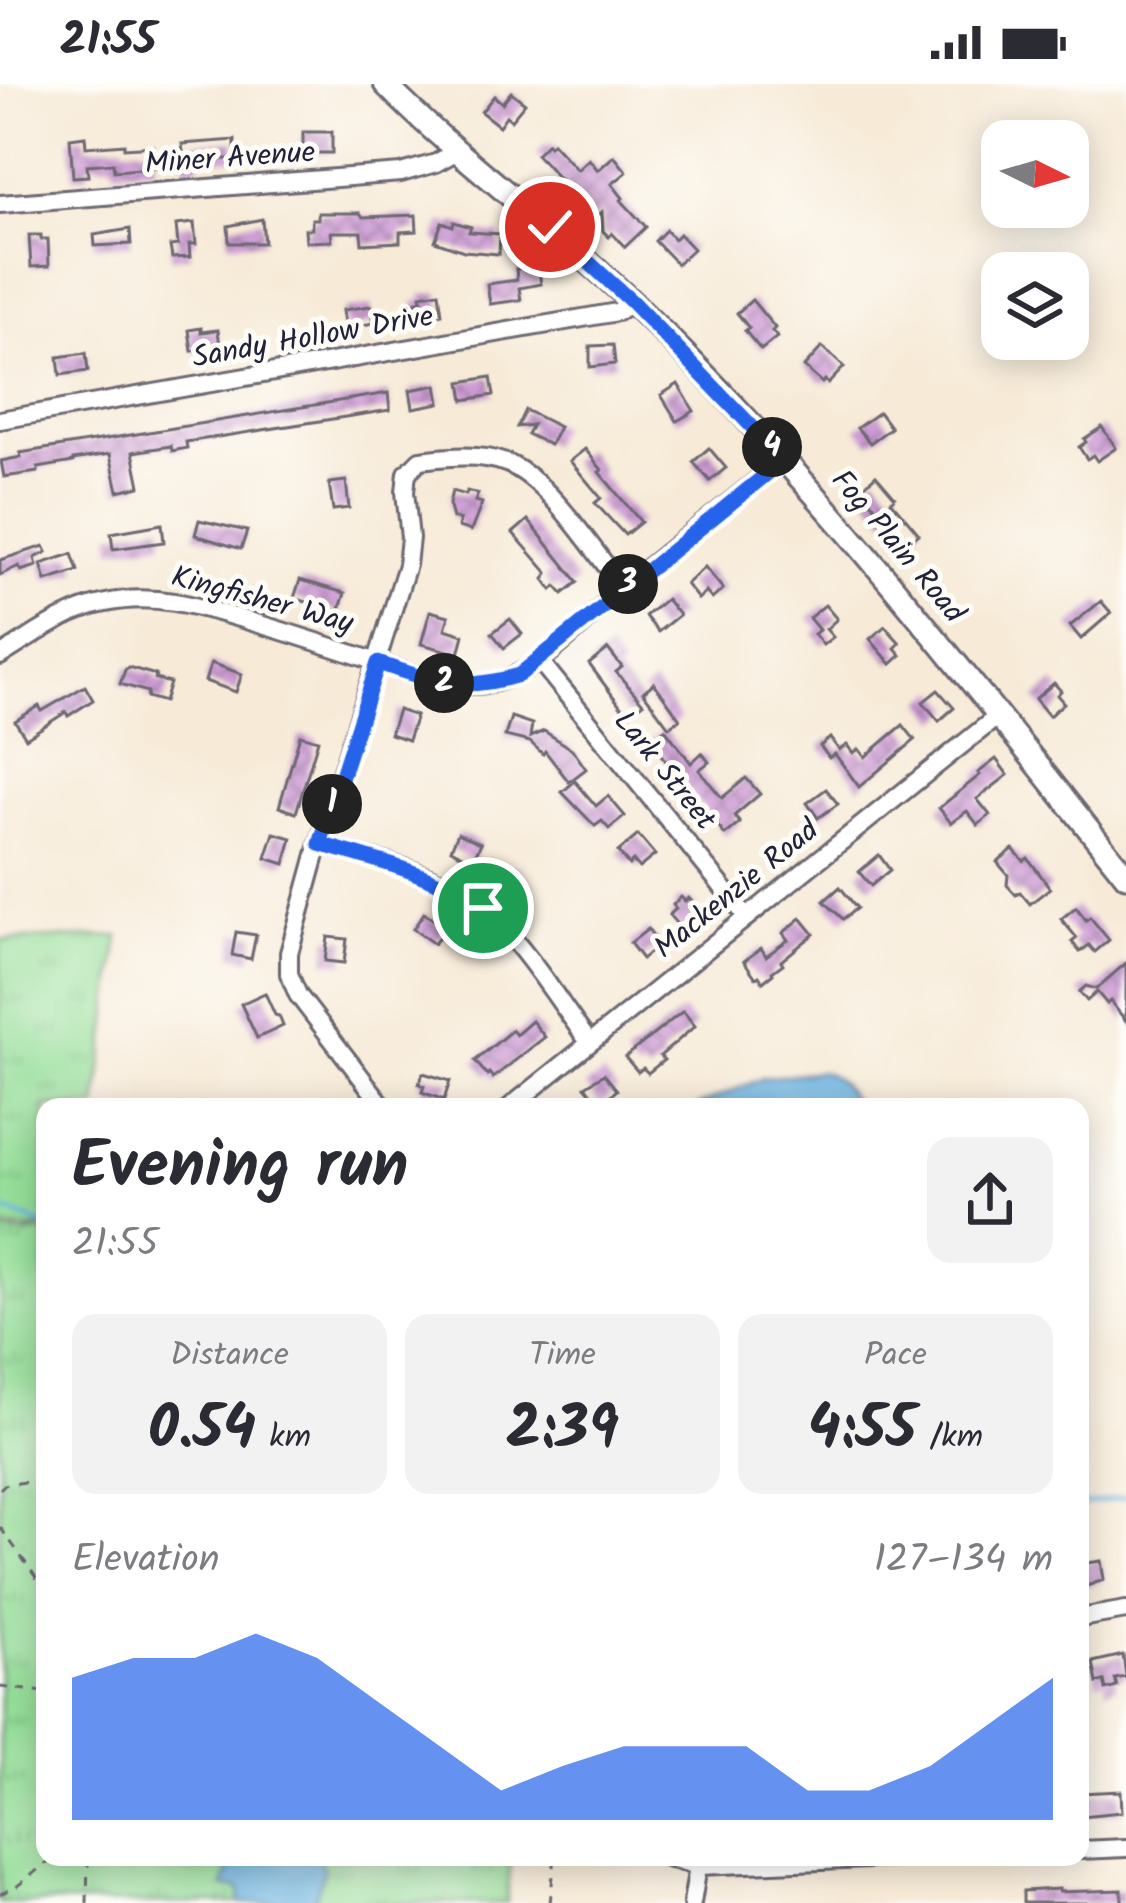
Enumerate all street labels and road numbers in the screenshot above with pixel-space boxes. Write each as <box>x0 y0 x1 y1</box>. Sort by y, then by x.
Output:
street label: Miner Avenue <box>143 129 317 189</box>
street label: Sandy Hollow Drive <box>189 293 437 383</box>
street label: Fog Plain Road <box>818 459 977 635</box>
street label: Kingfisher Way <box>166 554 359 649</box>
street label: Lark Street <box>600 701 728 842</box>
street label: Mackenzie Road <box>644 808 831 972</box>

